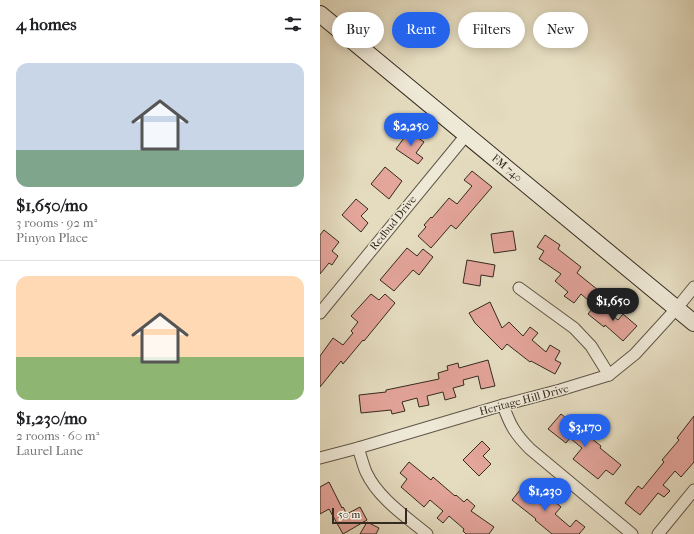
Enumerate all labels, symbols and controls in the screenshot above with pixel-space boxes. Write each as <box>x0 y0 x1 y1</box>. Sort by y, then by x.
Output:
chip: Buy <box>332 12 384 48</box>
chip: Rent <box>392 12 450 48</box>
chip: Filters <box>458 12 525 48</box>
chip: New <box>533 12 588 48</box>
icon: filters <box>282 13 304 35</box>
text: 4 homes <box>16 14 76 34</box>
icon: home <box>124 89 196 161</box>
pin: $2,250 <box>378 113 444 147</box>
text: $2,250 <box>393 118 429 133</box>
street label: FM 740 <box>489 151 525 185</box>
street label: Redbud Drive <box>367 193 419 253</box>
text: $1,650/mo <box>16 195 88 215</box>
text: 3 rooms · 92 m² <box>16 215 97 230</box>
text: Pinyon Place <box>16 230 88 245</box>
pin: $1,650 <box>580 288 646 322</box>
text: $1,650 <box>596 293 630 308</box>
icon: home <box>124 302 196 374</box>
street label: Heritage Hill Drive <box>478 382 571 418</box>
text: $1,230/mo <box>16 408 87 428</box>
pin: $3,170 <box>552 414 618 448</box>
text: $3,170 <box>568 419 602 434</box>
text: 2 rooms · 60 m² <box>16 428 99 443</box>
text: Laurel Lane <box>16 443 83 458</box>
pin: $1,230 <box>512 478 578 512</box>
text: $1,230 <box>528 483 562 498</box>
scale bar <box>332 506 407 525</box>
text: 50 m <box>338 508 360 521</box>

